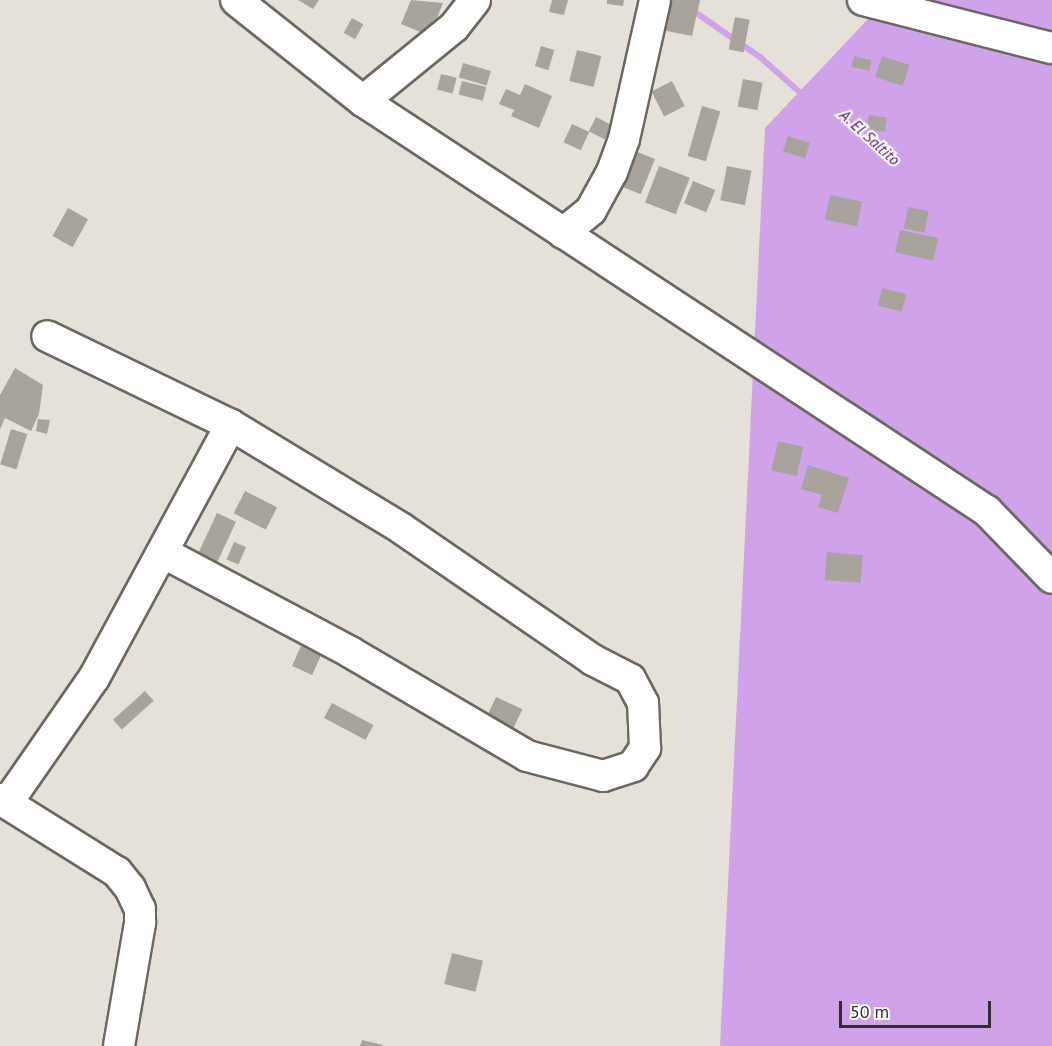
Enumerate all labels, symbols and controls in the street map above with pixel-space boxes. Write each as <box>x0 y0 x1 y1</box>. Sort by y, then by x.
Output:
water label: A. El Saltito <box>835 104 905 170</box>
scale bar <box>842 989 994 1027</box>
text: 50 m <box>850 1000 889 1023</box>

